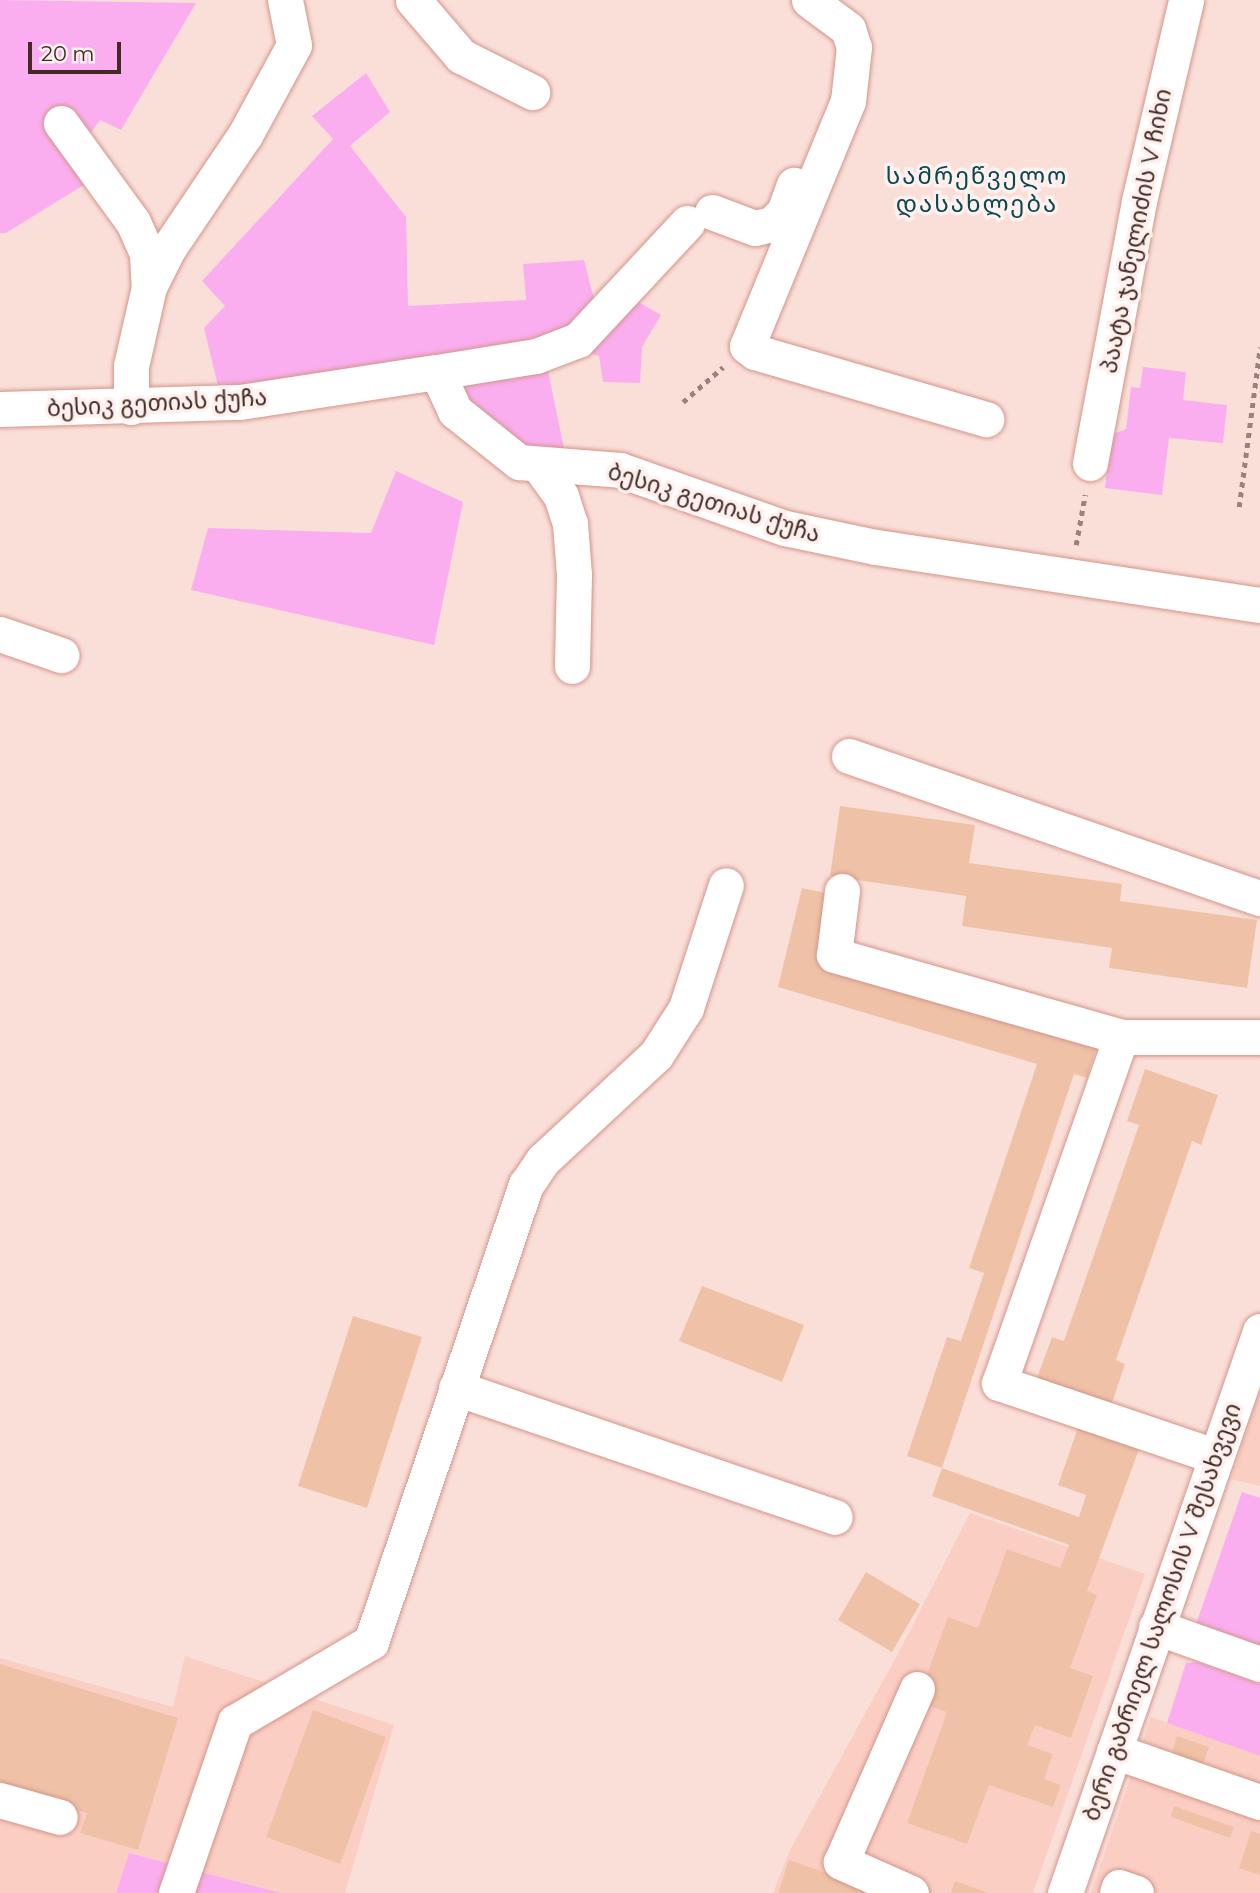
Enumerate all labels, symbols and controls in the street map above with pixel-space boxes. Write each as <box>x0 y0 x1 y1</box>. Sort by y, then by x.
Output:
scale bar <box>32 28 124 72</box>
text: 20 m <box>41 41 95 66</box>
street label: პაატა ჯანელიძის V ჩიხი <box>1095 86 1177 376</box>
district label: სამრეწველო დასახლება <box>887 162 1067 218</box>
street label: ბესიკ გეთიას ქუჩა <box>46 383 268 423</box>
street label: ბესიკ გეთიას ქუჩა <box>605 458 823 548</box>
street label: ბერი გაბრიელ სალოსის V შესახვევი <box>1077 1399 1247 1825</box>

